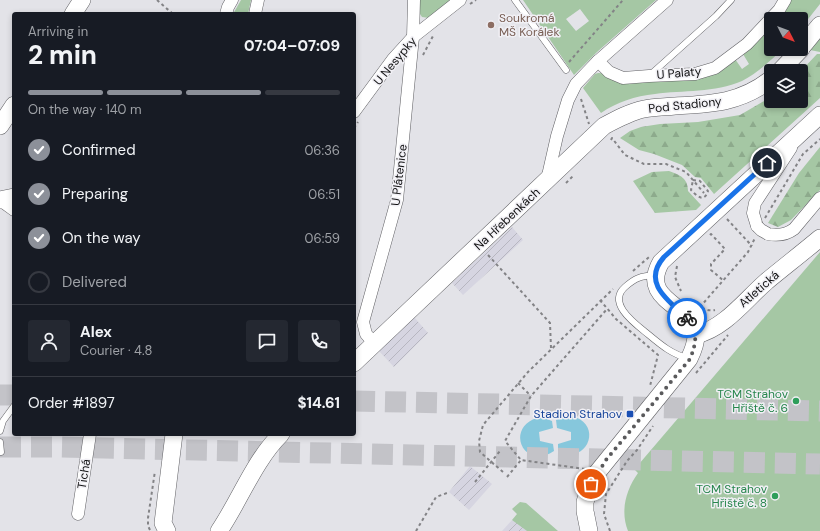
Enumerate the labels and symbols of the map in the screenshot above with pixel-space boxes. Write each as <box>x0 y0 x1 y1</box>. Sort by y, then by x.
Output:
place label: Soukromá MŠ Korálek <box>499 10 559 40</box>
north arrow <box>764 12 808 56</box>
marker: Soukromá MŠ Korálek <box>486 20 496 30</box>
street label: U Nesypky <box>370 33 420 89</box>
street label: U Palaty <box>656 63 702 83</box>
street label: Pod Stadiony <box>648 93 723 117</box>
street label: U Plátenice <box>387 143 411 207</box>
pin <box>750 146 784 180</box>
street label: Na Hřebenkách <box>471 184 544 254</box>
street label: Atletická <box>735 267 783 311</box>
courier <box>667 298 707 338</box>
place label: TCM Strahov Hřiště č. 6 <box>717 386 789 416</box>
marker: TCM Strahov Hřiště č. 6 <box>791 396 801 406</box>
place label: Stadion Strahov <box>534 406 623 422</box>
marker: Stadion Strahov <box>625 409 635 419</box>
street label: Tichá <box>74 458 94 490</box>
pin <box>574 467 608 501</box>
place label: TCM Strahov Hřiště č. 8 <box>696 481 768 511</box>
marker: TCM Strahov Hřiště č. 8 <box>770 491 780 501</box>

